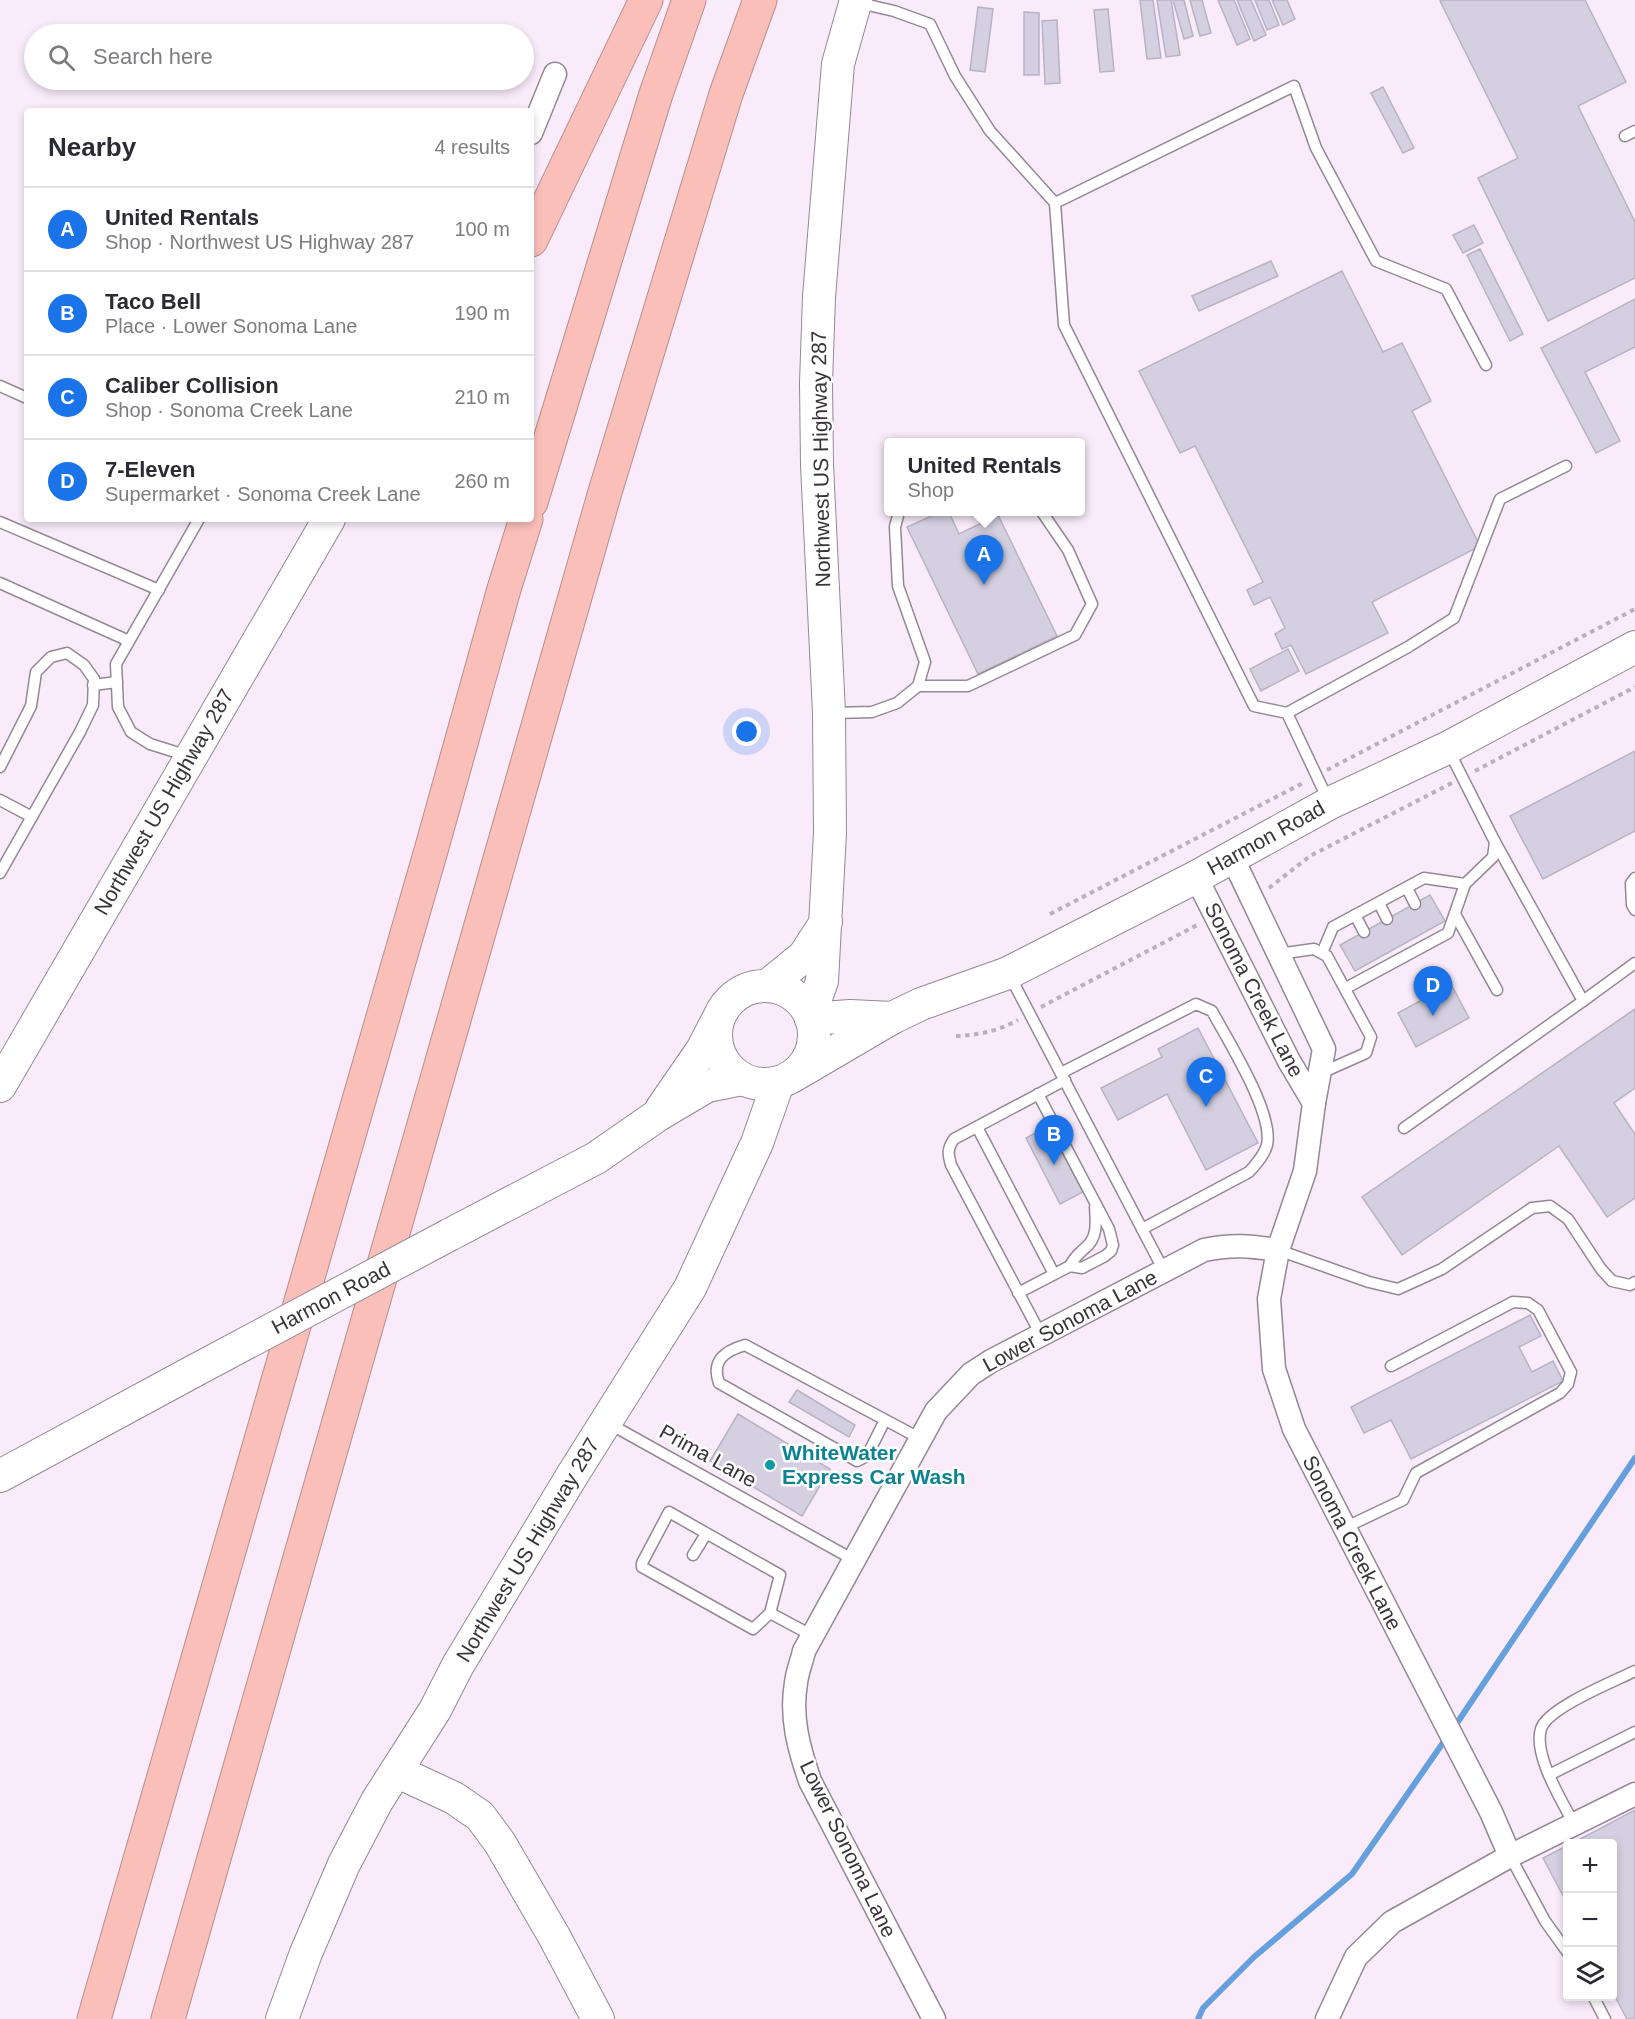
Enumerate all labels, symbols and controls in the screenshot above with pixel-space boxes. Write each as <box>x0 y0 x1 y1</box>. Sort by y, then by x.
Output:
search box <box>24 24 534 90</box>
icon: search <box>45 41 78 74</box>
text: Search here <box>93 44 213 69</box>
text: Nearby <box>48 132 136 162</box>
text: 4 results <box>434 136 510 158</box>
text: United Rentals <box>105 205 259 230</box>
text: A <box>60 218 75 240</box>
text: 100 m <box>454 218 510 240</box>
text: Shop · Northwest US Highway 287 <box>105 231 414 253</box>
text: Taco Bell <box>105 289 201 314</box>
text: B <box>60 302 75 324</box>
text: 190 m <box>454 302 510 324</box>
text: Place · Lower Sonoma Lane <box>105 315 357 337</box>
street label: Northwest US Highway 287 <box>807 330 834 588</box>
text: Caliber Collision <box>105 373 279 398</box>
text: C <box>60 386 75 408</box>
text: 210 m <box>454 386 510 408</box>
text: Shop · Sonoma Creek Lane <box>105 399 353 421</box>
popup <box>884 438 1085 516</box>
text: United Rentals <box>907 453 1062 478</box>
text: 7-Eleven <box>105 457 196 482</box>
text: D <box>60 470 75 492</box>
text: 260 m <box>454 470 510 492</box>
text: Shop <box>907 479 954 501</box>
text: Supermarket · Sonoma Creek Lane <box>105 483 421 505</box>
pin: A <box>964 536 1004 585</box>
street label: Northwest US Highway 287 <box>89 685 238 919</box>
your location <box>732 717 761 746</box>
street label: Harmon Road <box>1203 796 1329 879</box>
street label: Sonoma Creek Lane <box>1199 898 1309 1082</box>
pin: D <box>1414 966 1452 1016</box>
pin: C <box>1186 1058 1226 1107</box>
pin: B <box>1034 1116 1074 1165</box>
street label: Harmon Road <box>268 1257 394 1338</box>
street label: Lower Sonoma Lane <box>979 1265 1161 1376</box>
street label: Prima Lane <box>656 1419 761 1492</box>
street label: Northwest US Highway 287 <box>452 1434 604 1666</box>
place label: WhiteWater Express Car Wash <box>782 1441 966 1488</box>
street label: Sonoma Creek Lane <box>1298 1452 1406 1634</box>
marker: WhiteWater Express Car Wash <box>763 1458 777 1472</box>
street label: Lower Sonoma Lane <box>796 1757 901 1941</box>
map controls <box>1563 1839 1617 2001</box>
button: + <box>1563 1839 1617 1893</box>
button: − <box>1563 1893 1617 1947</box>
button: layers <box>1563 1947 1617 2001</box>

